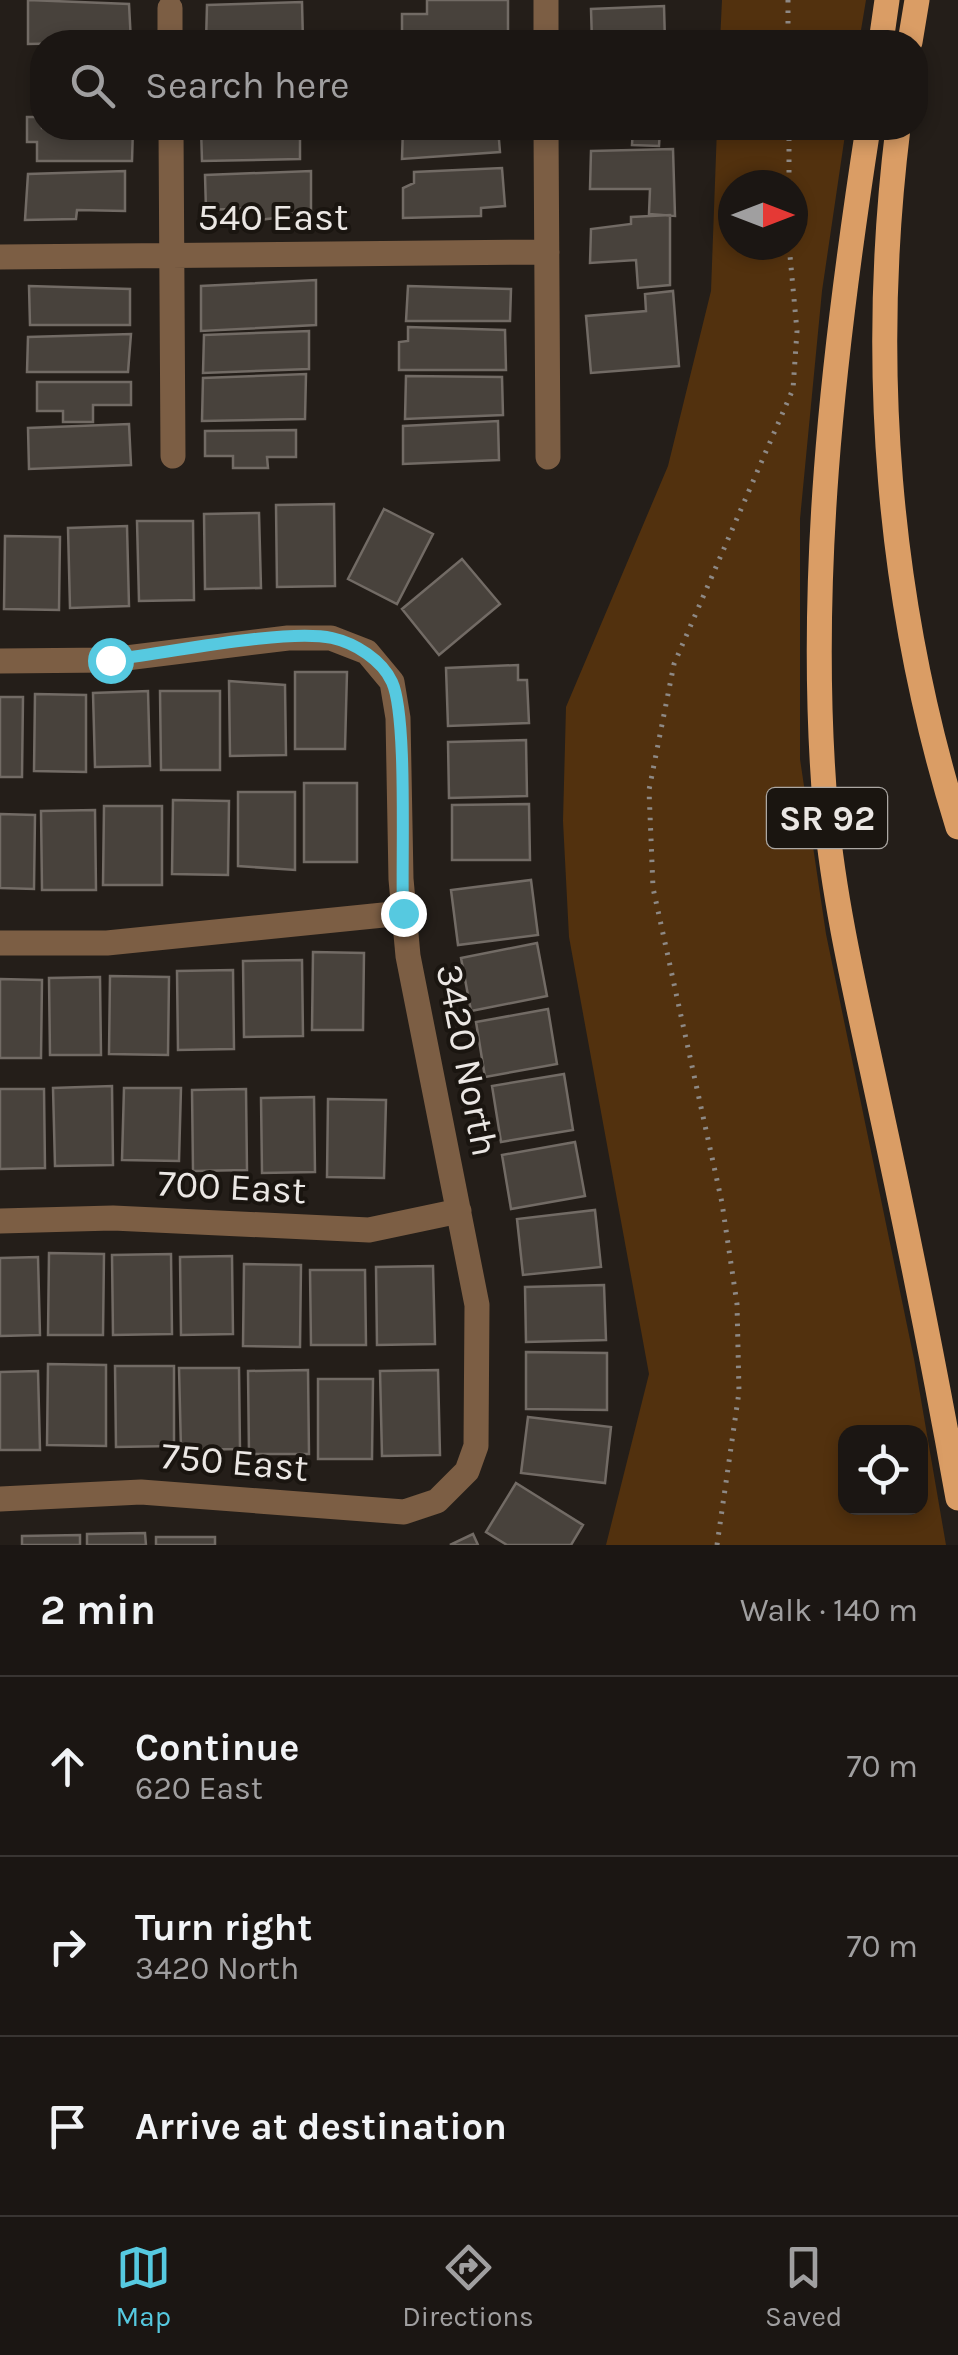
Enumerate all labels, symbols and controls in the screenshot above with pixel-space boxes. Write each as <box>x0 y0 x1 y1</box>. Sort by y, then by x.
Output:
search box <box>30 30 928 140</box>
icon: search <box>65 58 120 113</box>
text: Search here <box>145 63 349 108</box>
north arrow <box>718 170 808 260</box>
street label: 540 East <box>198 195 348 240</box>
route start <box>88 638 134 684</box>
road number: SR 92 <box>767 788 887 848</box>
route end <box>381 891 427 937</box>
street label: 3420 North <box>426 960 508 1160</box>
street label: 700 East <box>157 1161 307 1213</box>
map controls <box>838 1425 928 1515</box>
button: locate <box>838 1425 928 1515</box>
street label: 750 East <box>160 1433 310 1491</box>
text: 2 min <box>40 1585 156 1635</box>
text: Walk · 140 m <box>740 1592 918 1629</box>
text: Continue <box>135 1725 299 1770</box>
icon: ahead <box>40 1739 95 1794</box>
text: 70 m <box>846 1748 918 1785</box>
text: 620 East <box>135 1770 263 1807</box>
text: Turn right <box>135 1905 312 1950</box>
icon: right <box>40 1919 95 1974</box>
text: 70 m <box>846 1928 918 1965</box>
text: 3420 North <box>135 1950 299 1987</box>
icon: arrive <box>40 2099 95 2154</box>
text: Arrive at destination <box>135 2104 507 2149</box>
tab: Map <box>116 2240 171 2333</box>
tab: Directions <box>402 2240 534 2333</box>
tab: Saved <box>765 2240 842 2333</box>

